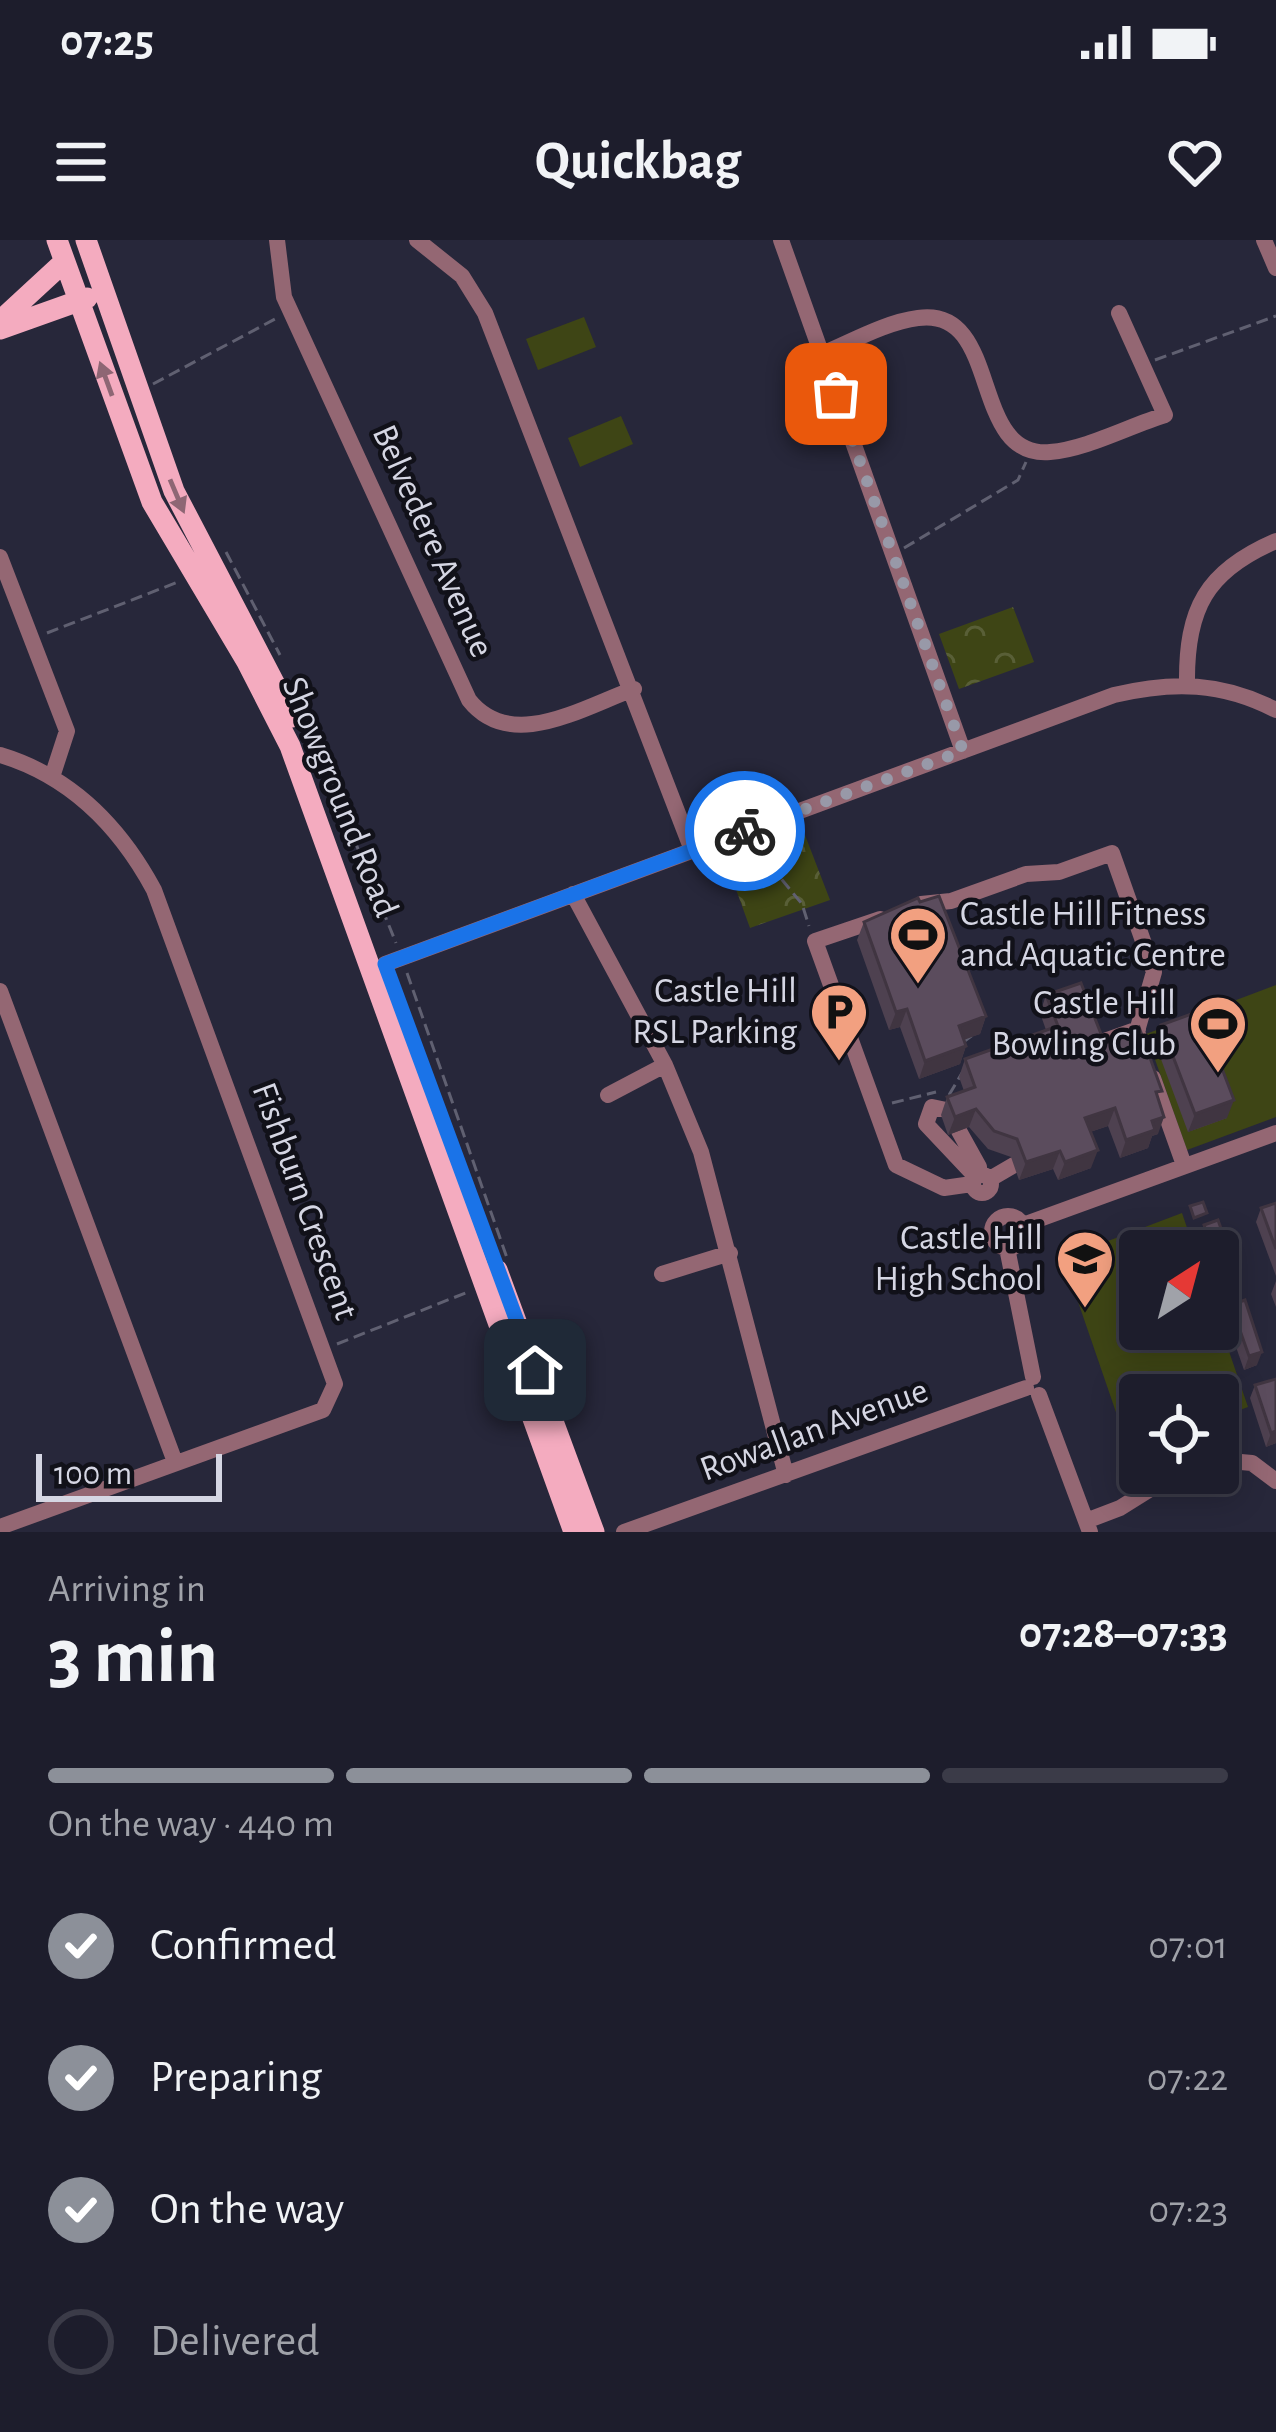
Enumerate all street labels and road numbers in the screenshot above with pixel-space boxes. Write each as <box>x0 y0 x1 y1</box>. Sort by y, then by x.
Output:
street label: Belvedere Avenue <box>366 419 500 663</box>
street label: Showground Road <box>275 672 405 922</box>
street label: Fishburn Crescent <box>245 1078 365 1325</box>
street label: Rowallan Avenue <box>695 1372 933 1488</box>

